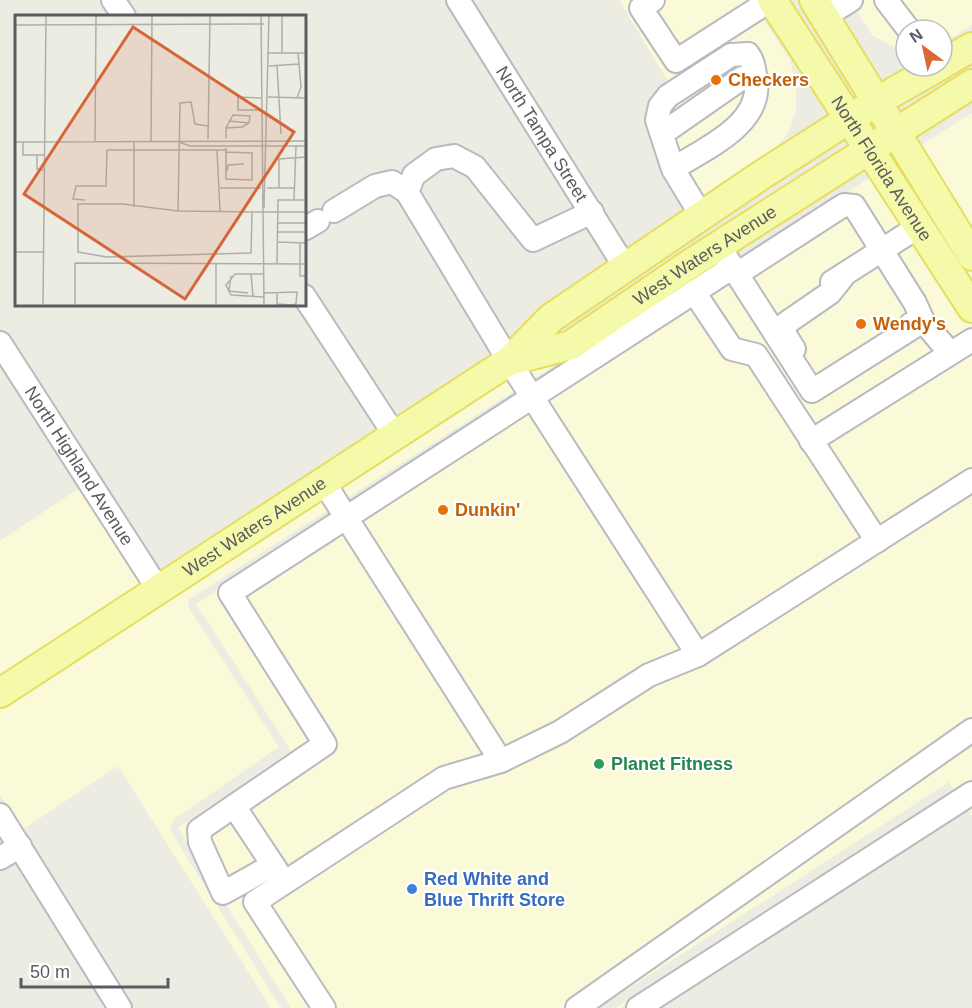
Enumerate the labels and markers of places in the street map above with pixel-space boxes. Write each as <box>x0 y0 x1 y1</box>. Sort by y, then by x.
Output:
place label: Checkers <box>728 70 809 90</box>
marker: Checkers <box>709 73 723 87</box>
place label: Wendy's <box>873 314 946 334</box>
marker: Wendy's <box>854 317 868 331</box>
place label: Dunkin' <box>455 500 520 520</box>
marker: Dunkin' <box>436 503 450 517</box>
place label: Planet Fitness <box>611 754 733 774</box>
marker: Planet Fitness <box>592 757 606 771</box>
place label: Red White and Blue Thrift Store <box>424 869 565 910</box>
marker: Red White and Blue Thrift Store <box>405 882 419 896</box>

